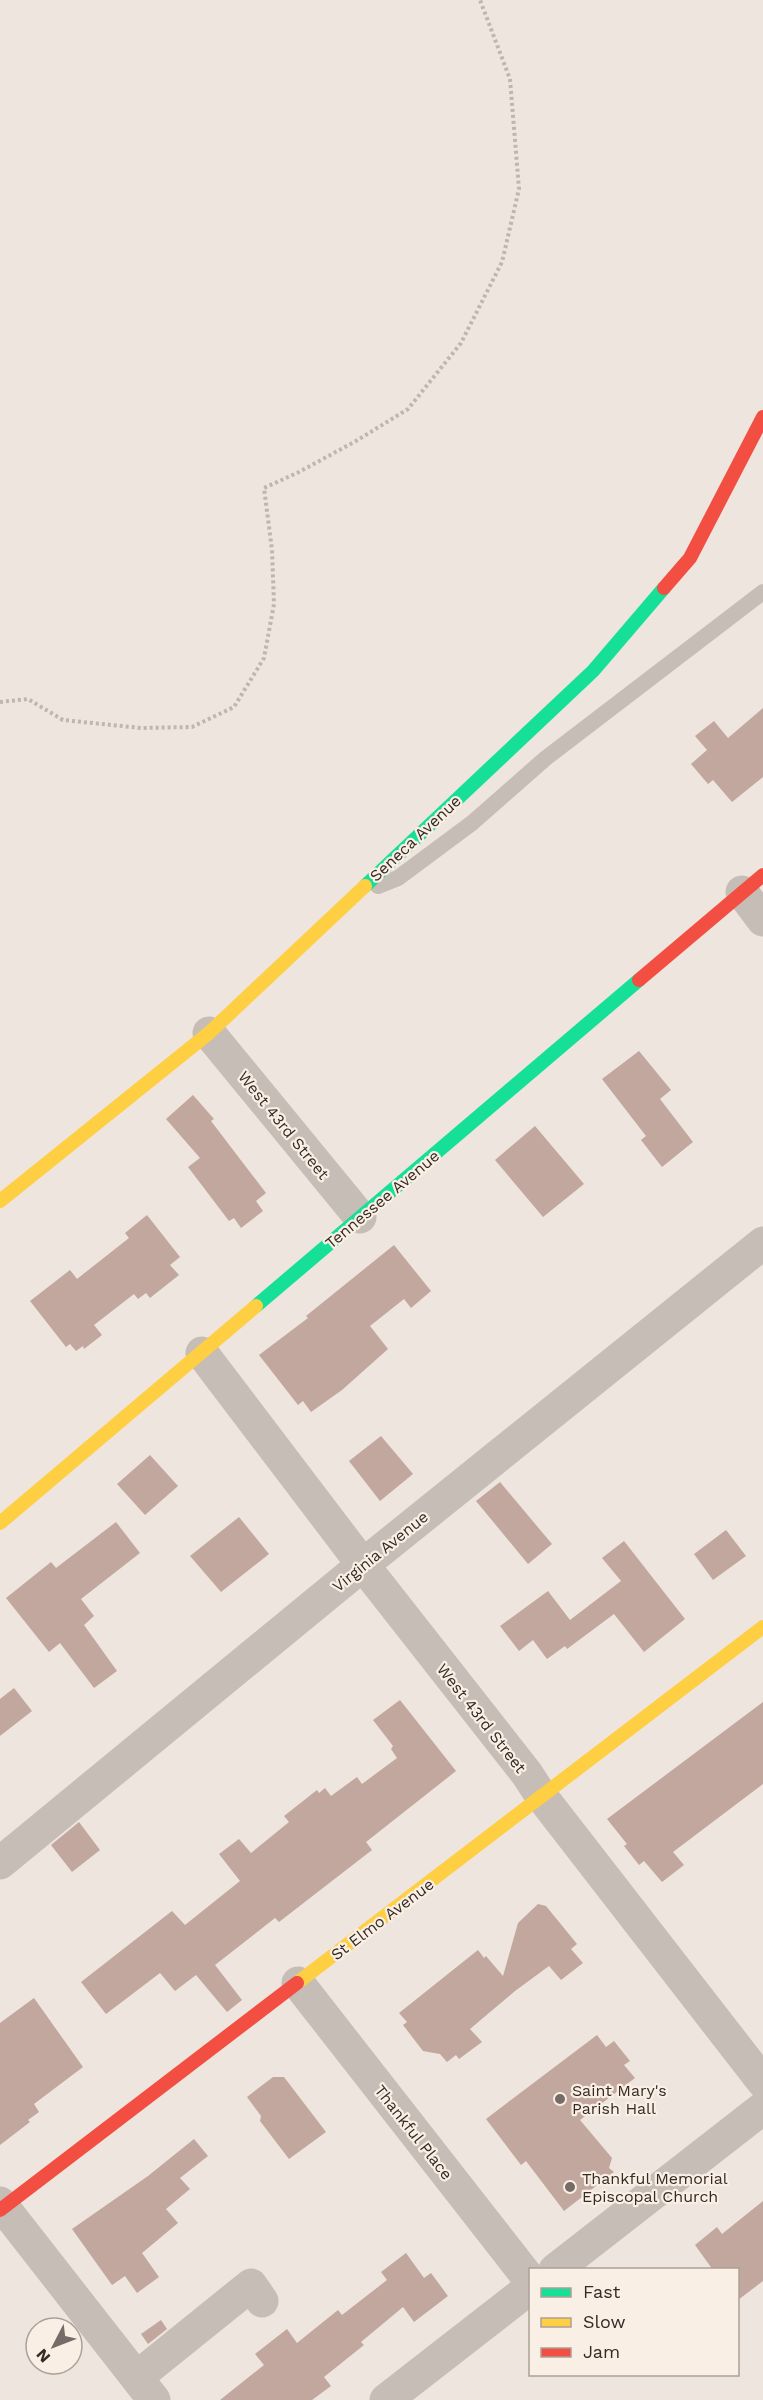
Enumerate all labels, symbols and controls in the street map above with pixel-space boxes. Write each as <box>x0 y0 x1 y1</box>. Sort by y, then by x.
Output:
street label: Seneca Avenue <box>366 791 465 885</box>
street label: West 43rd Street <box>234 1067 333 1183</box>
street label: Tennessee Avenue <box>321 1146 443 1253</box>
street label: Virginia Avenue <box>329 1507 432 1596</box>
street label: West 43rd Street <box>433 1660 530 1777</box>
street label: St Elmo Avenue <box>327 1875 437 1964</box>
street label: Thankful Place <box>371 2081 457 2184</box>
place label: Saint Mary's Parish Hall <box>572 2081 667 2118</box>
marker: Saint Mary's Parish Hall <box>553 2092 567 2106</box>
place label: Thankful Memorial Episcopal Church <box>582 2169 728 2206</box>
marker: Thankful Memorial Episcopal Church <box>563 2180 577 2194</box>
legend <box>529 2268 739 2376</box>
text: Fast <box>583 2281 621 2302</box>
text: Slow <box>583 2311 626 2332</box>
north arrow <box>24 2316 84 2376</box>
text: Jam <box>583 2341 620 2362</box>
text: N <box>32 2345 54 2366</box>

